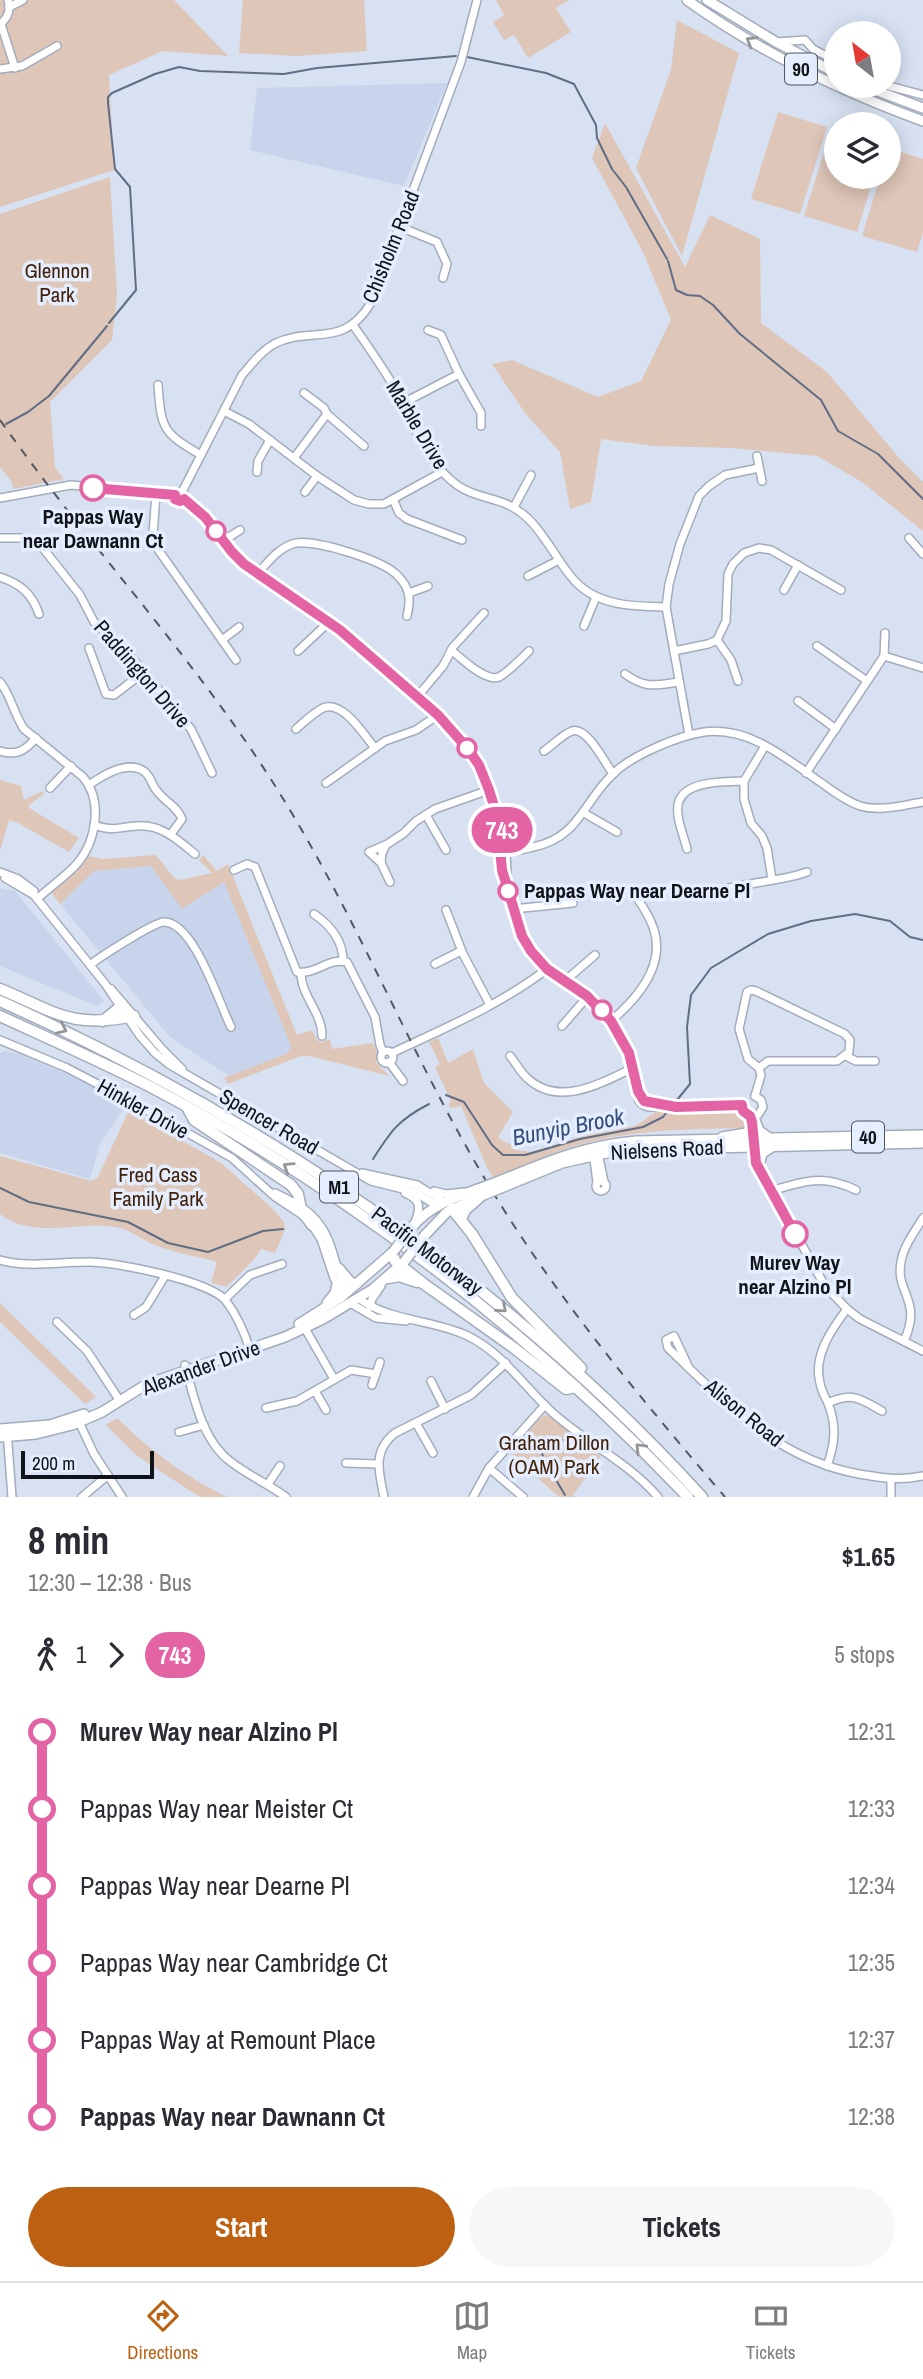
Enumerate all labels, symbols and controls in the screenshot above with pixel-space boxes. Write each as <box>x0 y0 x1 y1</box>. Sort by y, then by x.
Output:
north arrow <box>824 21 901 98</box>
map controls <box>824 21 901 189</box>
one-way arrow <box>745 36 758 49</box>
road number: 90 <box>785 54 817 85</box>
button: layers <box>824 112 901 189</box>
street label: Chisholm Road <box>355 186 426 307</box>
park label: Glennon Park <box>24 256 90 309</box>
street label: Marble Drive <box>380 375 455 474</box>
marker: Pappas Way near Dawnann Ct <box>80 475 106 501</box>
place label: Pappas Way near Dawnann Ct <box>23 502 164 555</box>
unlabelled marker <box>206 521 226 541</box>
street label: Paddington Drive <box>87 614 197 734</box>
unlabelled marker <box>457 738 477 758</box>
line badge: 743 <box>462 807 542 853</box>
text: 743 <box>486 814 518 846</box>
place label: Pappas Way near Dearne Pl <box>524 876 750 905</box>
marker: Pappas Way near Dearne Pl <box>498 881 518 901</box>
unlabelled marker <box>592 1000 612 1020</box>
one-way arrow <box>55 1021 67 1035</box>
street label: Hinkler Drive <box>92 1072 194 1146</box>
street label: Spencer Road <box>214 1081 324 1162</box>
water label: Bunyip Brook <box>509 1100 628 1153</box>
road number: 40 <box>852 1121 884 1152</box>
street label: Nielsens Road <box>610 1132 724 1167</box>
park label: Fred Cass Family Park <box>112 1160 204 1213</box>
one-way arrow <box>283 1163 296 1176</box>
road number: M1 <box>320 1172 358 1203</box>
street label: Pacific Motorway <box>366 1199 489 1302</box>
marker: Murev Way near Alzino Pl <box>782 1221 808 1247</box>
place label: Murev Way near Alzino Pl <box>738 1248 852 1301</box>
one-way arrow <box>493 1300 506 1312</box>
street label: Alexander Drive <box>137 1333 264 1403</box>
street label: Alison Road <box>698 1371 790 1453</box>
park label: Graham Dillon (OAM) Park <box>498 1428 610 1481</box>
one-way arrow <box>635 1444 648 1457</box>
scale bar <box>21 1448 154 1480</box>
text: 200 m <box>32 1450 75 1476</box>
text: 8 min <box>28 1515 109 1566</box>
text: $1.65 <box>842 1539 895 1574</box>
text: 12:30 – 12:38 · Bus <box>28 1567 192 1598</box>
icon: walk <box>28 1636 66 1674</box>
icon: forward <box>97 1636 135 1674</box>
text: 1 <box>76 1639 87 1670</box>
text: 743 <box>159 1639 191 1671</box>
text: 5 stops <box>834 1639 895 1670</box>
text: Murev Way near Alzino Pl <box>80 1714 338 1749</box>
text: 12:31 <box>848 1716 895 1747</box>
text: Pappas Way near Meister Ct <box>80 1791 353 1826</box>
text: 12:33 <box>848 1793 895 1824</box>
text: Pappas Way near Dearne Pl <box>80 1868 349 1903</box>
text: 12:34 <box>848 1870 895 1901</box>
text: Pappas Way near Cambridge Ct <box>80 1945 387 1980</box>
text: 12:35 <box>848 1947 895 1978</box>
text: Pappas Way at Remount Place <box>80 2022 376 2057</box>
text: 12:37 <box>848 2024 895 2055</box>
text: Pappas Way near Dawnann Ct <box>80 2099 385 2134</box>
text: 12:38 <box>848 2101 895 2132</box>
button: Start <box>28 2187 455 2267</box>
button: Tickets <box>469 2187 895 2267</box>
tab: Directions <box>127 2297 198 2365</box>
tab: Map <box>453 2297 491 2365</box>
tab: Tickets <box>746 2297 796 2365</box>

